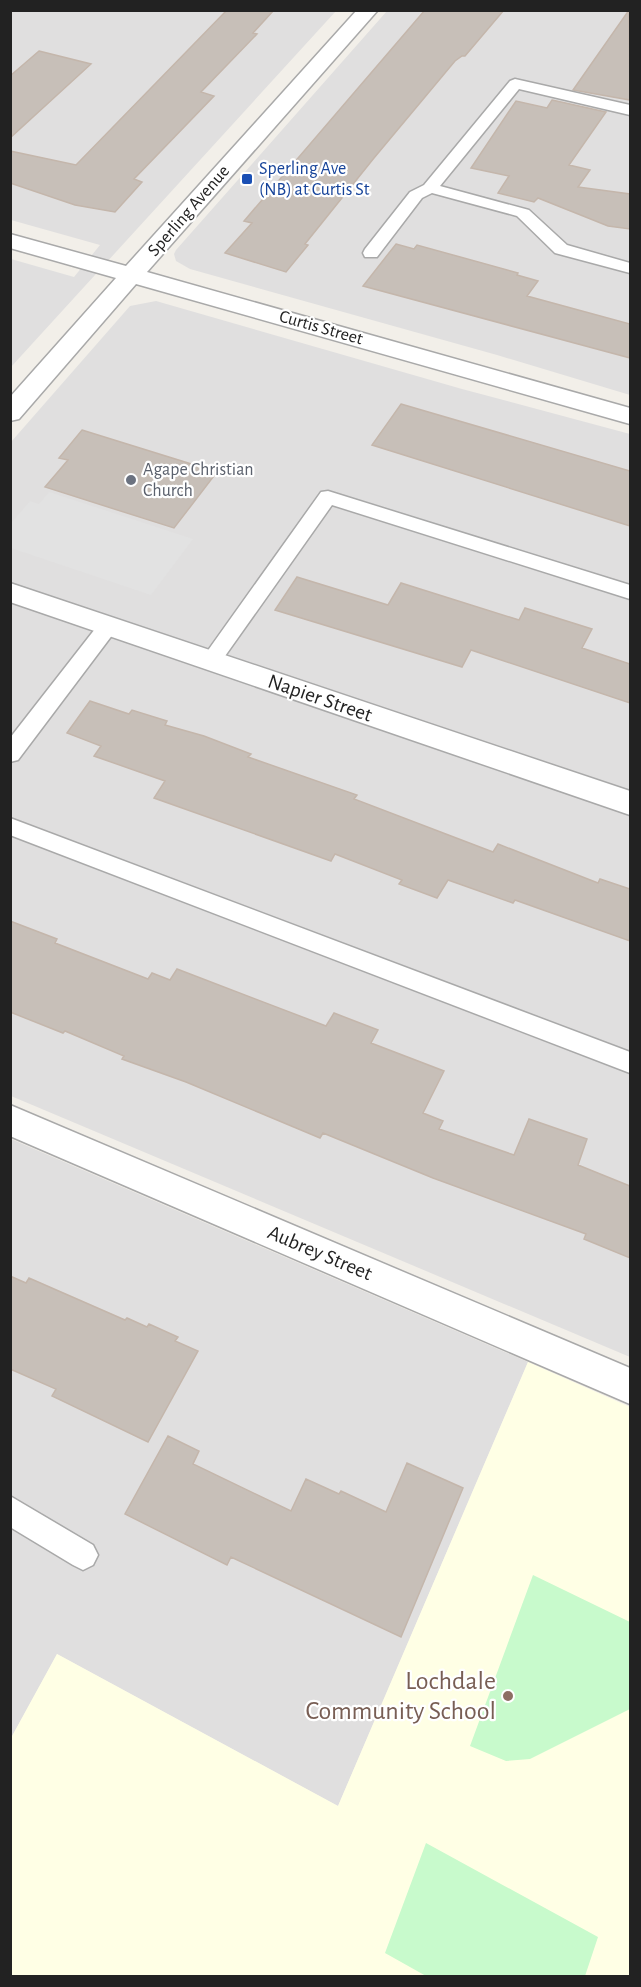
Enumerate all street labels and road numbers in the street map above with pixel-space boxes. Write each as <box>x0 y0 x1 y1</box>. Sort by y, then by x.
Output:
street label: Sperling Avenue <box>145 162 233 260</box>
street label: Curtis Street <box>277 307 365 349</box>
street label: Napier Street <box>265 670 375 726</box>
street label: Aubrey Street <box>265 1222 376 1285</box>

